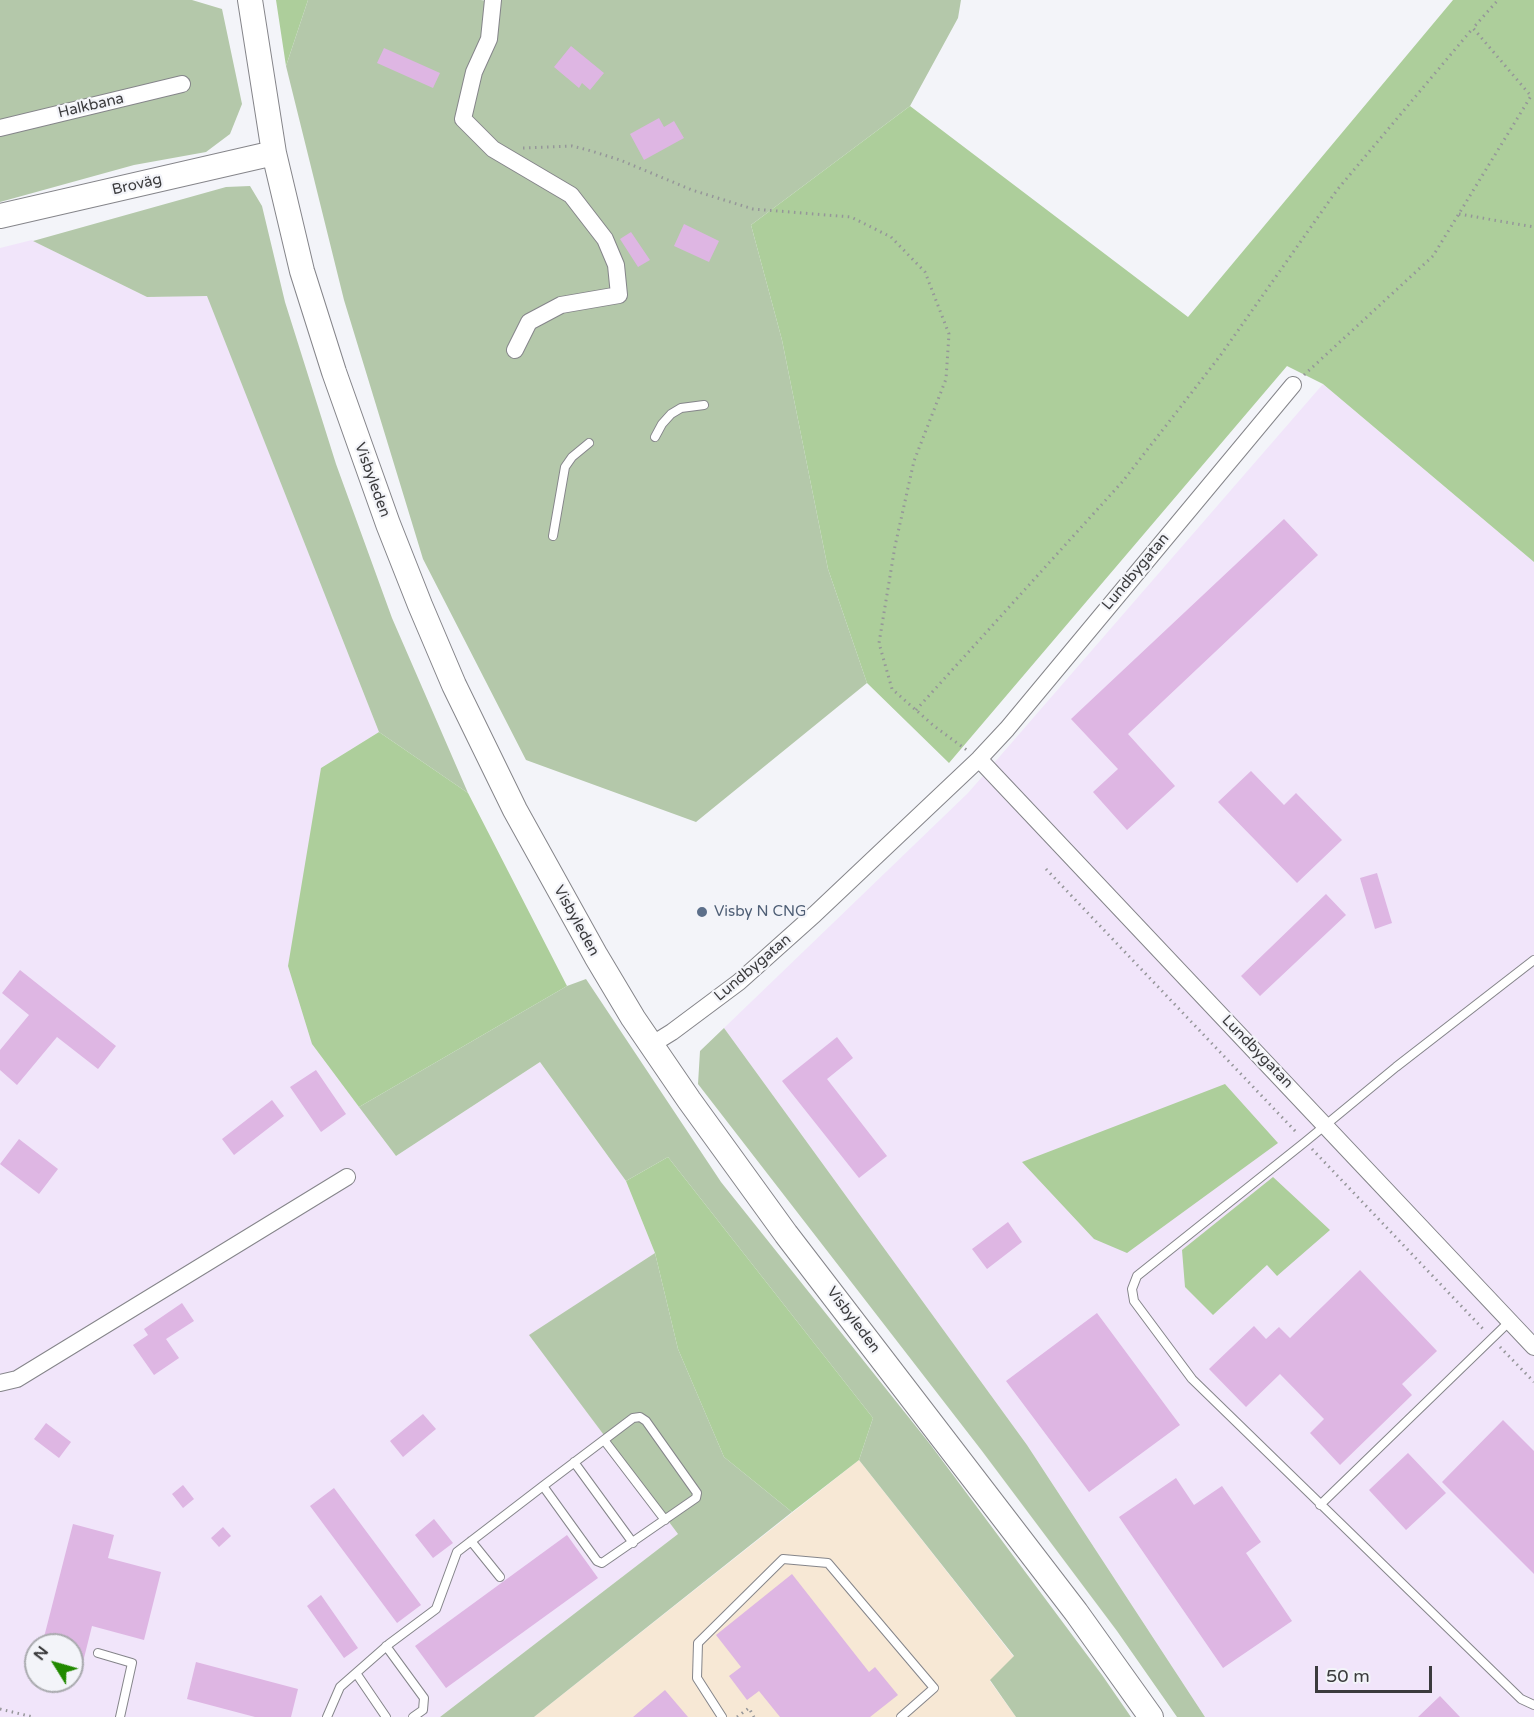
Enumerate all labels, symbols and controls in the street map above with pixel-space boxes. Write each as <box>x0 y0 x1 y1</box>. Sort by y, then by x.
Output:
street label: Halkbana <box>56 90 126 122</box>
street label: Broväg <box>110 171 164 199</box>
street label: Visbyleden <box>350 440 394 520</box>
street label: Lundbygatan <box>1099 530 1173 614</box>
street label: Visbyleden <box>549 883 603 959</box>
place label: Visby N CNG <box>714 903 806 921</box>
marker: Visby N CNG <box>695 905 709 919</box>
street label: Lundbygatan <box>711 931 795 1005</box>
street label: Lundbygatan <box>1218 1012 1296 1092</box>
street label: Visbyleden <box>822 1283 884 1357</box>
north arrow <box>24 1633 84 1693</box>
text: N <box>29 1642 53 1665</box>
scale bar <box>1318 1654 1435 1692</box>
text: 50 m <box>1326 1665 1370 1687</box>

